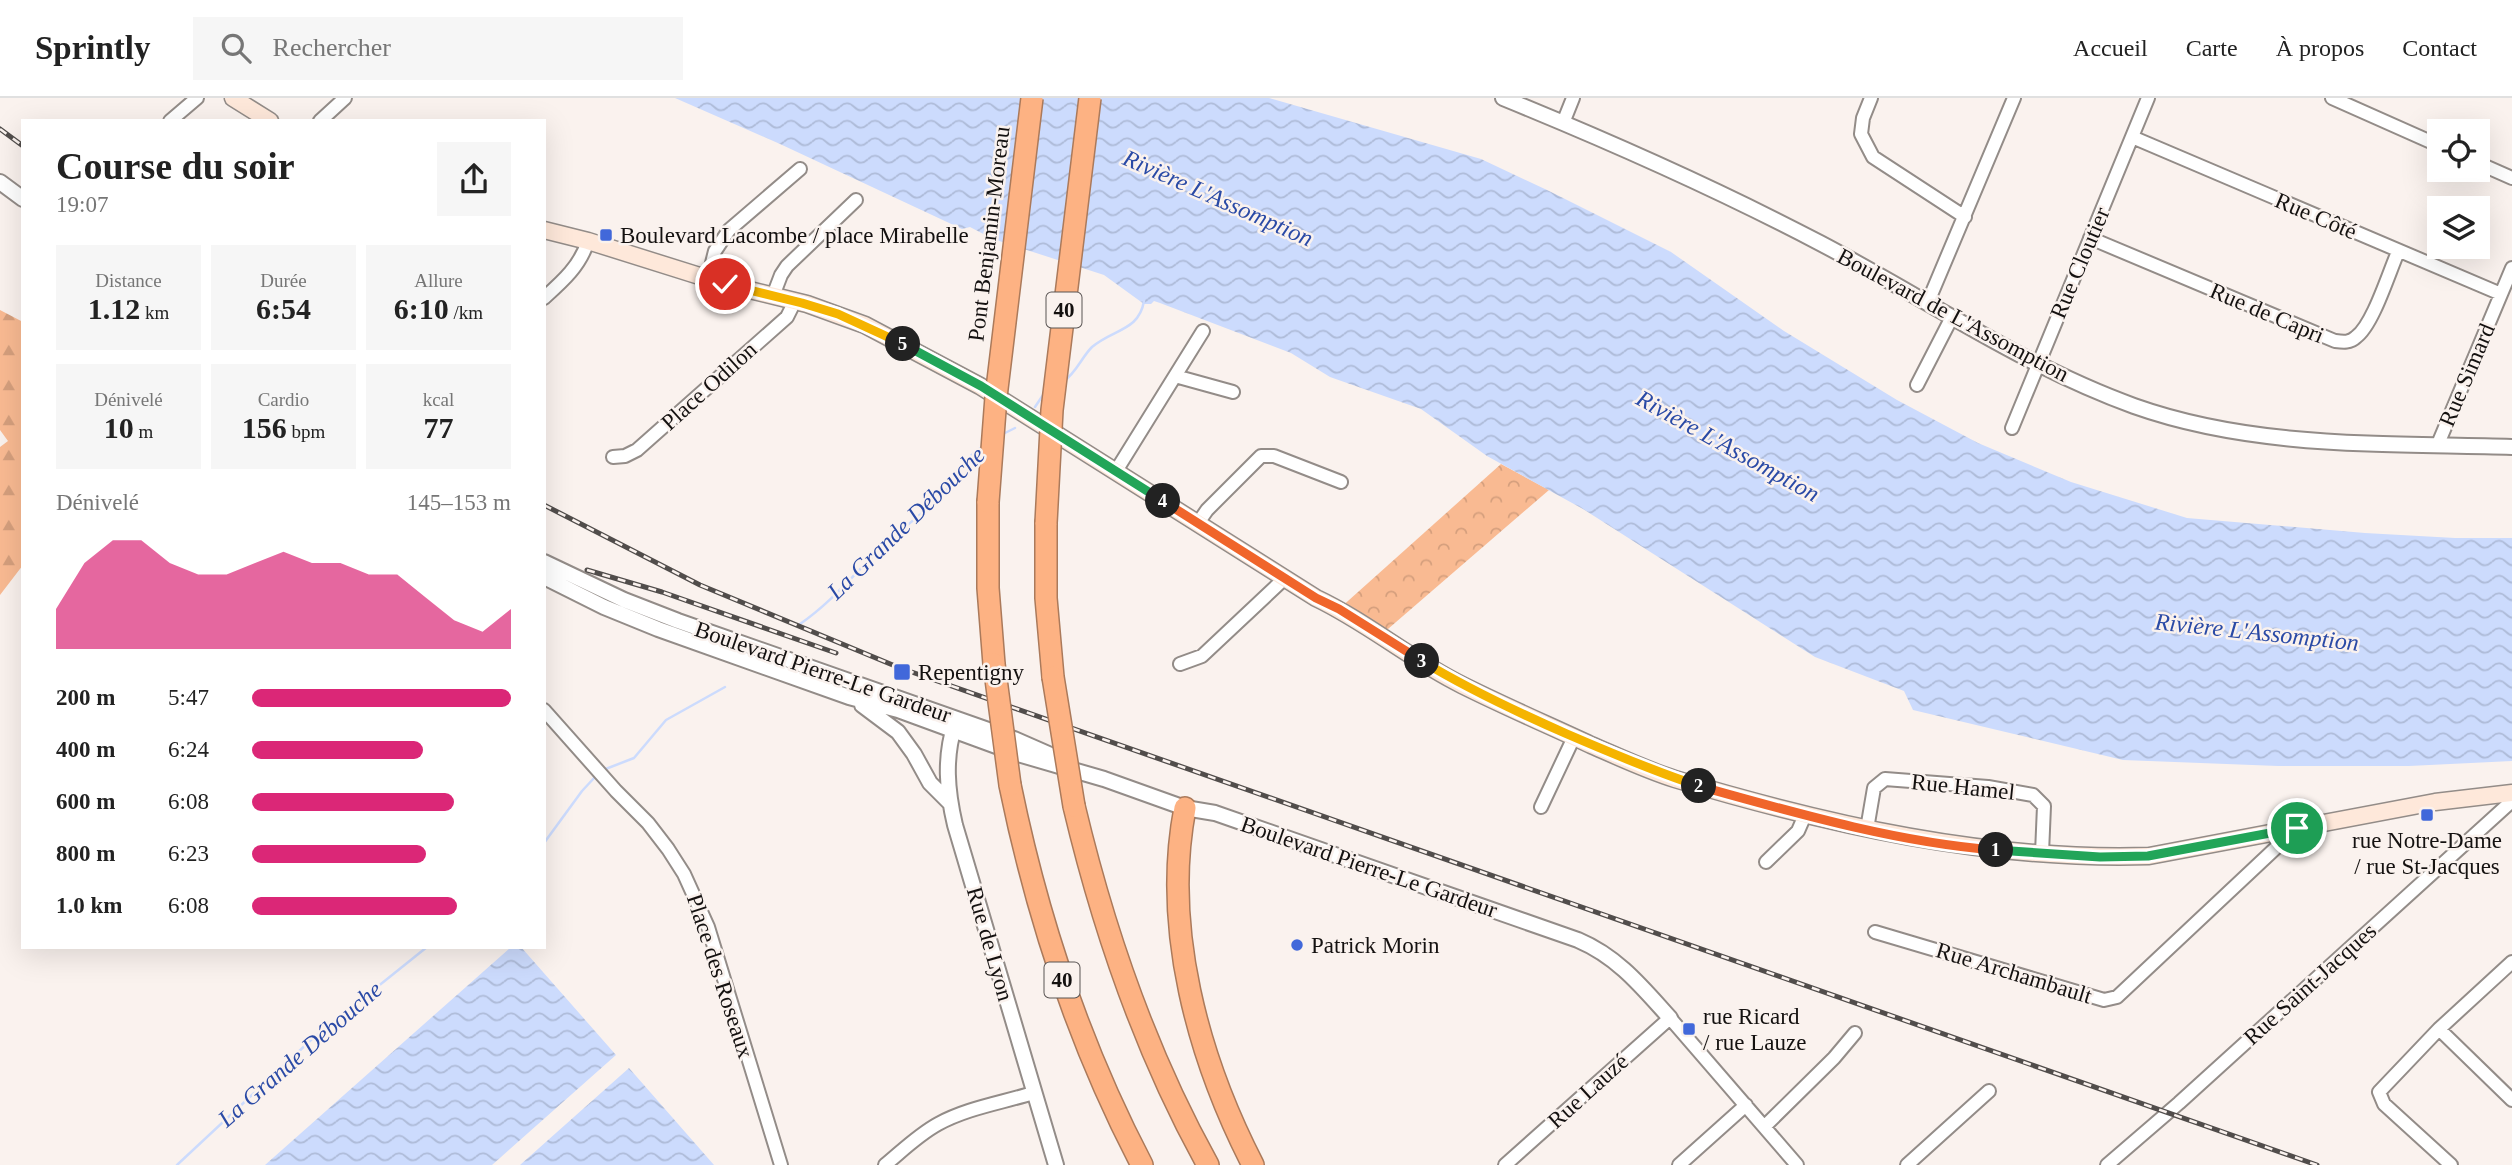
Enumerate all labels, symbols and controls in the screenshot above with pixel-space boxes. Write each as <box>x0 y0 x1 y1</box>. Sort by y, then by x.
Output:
search box <box>193 17 683 80</box>
icon: search <box>217 29 255 67</box>
text: Sprintly <box>35 30 151 66</box>
text: Rechercher <box>273 33 391 62</box>
text: Accueil <box>2073 35 2148 61</box>
text: Carte <box>2186 35 2238 61</box>
text: À propos <box>2276 35 2364 61</box>
text: Contact <box>2402 35 2477 61</box>
map controls <box>2427 119 2490 259</box>
button: locate <box>2427 119 2490 182</box>
street label: Pont Benjamin-Moreau <box>963 125 1015 343</box>
button: share <box>437 142 511 216</box>
water label: Rivière L'Assomption <box>1118 144 1317 252</box>
text: Course du soir <box>56 145 295 187</box>
street label: Rue Côté <box>2271 188 2361 244</box>
text: 19:07 <box>56 192 108 217</box>
button: layers <box>2427 196 2490 259</box>
street label: Rue Cloutier <box>2045 203 2115 322</box>
place label: Boulevard Lacombe / place Mirabelle <box>620 223 969 248</box>
marker: Boulevard Lacombe / place Mirabelle <box>598 227 614 243</box>
street label: Boulevard de L'Assomption <box>1833 243 2073 387</box>
pin <box>695 254 755 314</box>
icon: check <box>706 265 744 303</box>
text: Distance <box>95 270 162 291</box>
text: Durée <box>260 270 307 291</box>
text: Allure <box>414 270 463 291</box>
street label: Rue de Capri <box>2206 278 2328 348</box>
text: 1.12 <box>88 292 140 325</box>
text: 6:54 <box>256 292 311 325</box>
text: 6:10 <box>394 292 449 325</box>
road number: 40 <box>1046 292 1082 328</box>
text: km <box>140 302 169 323</box>
text: /km <box>449 302 483 323</box>
street label: Rue Simard <box>2434 319 2500 430</box>
pin: 5 <box>886 327 920 362</box>
text: 5 <box>898 333 907 354</box>
street label: Place Odilon <box>656 336 762 435</box>
water label: Rivière L'Assomption <box>1631 384 1824 507</box>
text: Dénivelé <box>94 389 163 410</box>
text: Cardio <box>258 389 309 410</box>
text: kcal <box>423 389 454 410</box>
text: 10 <box>104 411 134 444</box>
text: 156 <box>242 411 287 444</box>
text: 77 <box>424 411 454 444</box>
text: m <box>134 421 153 442</box>
text: bpm <box>287 421 325 442</box>
water label: La Grande Débouche <box>821 441 990 605</box>
pin: 4 <box>1146 484 1180 518</box>
text: Dénivelé <box>56 490 139 515</box>
text: 145–153 m <box>407 490 511 515</box>
text: 4 <box>1158 490 1167 511</box>
water label: Rivière L'Assomption <box>2153 608 2360 656</box>
street label: Boulevard Pierre-Le Gardeur <box>692 616 955 728</box>
pin: 3 <box>1404 644 1440 678</box>
text: 3 <box>1417 650 1426 671</box>
place label: Repentigny <box>918 660 1025 685</box>
marker: Repentigny <box>892 662 912 682</box>
text: 200 m <box>56 685 115 710</box>
text: 5:47 <box>168 685 209 710</box>
text: 400 m <box>56 737 115 762</box>
text: 6:24 <box>168 737 209 762</box>
pin: 2 <box>1682 768 1716 804</box>
street label: Rue Hamel <box>1910 769 2016 805</box>
text: 2 <box>1694 775 1703 796</box>
text: 600 m <box>56 789 115 814</box>
text: 6:08 <box>168 789 209 814</box>
pin <box>2267 798 2327 858</box>
marker: rue Notre-Dame / rue St-Jacques <box>2419 807 2435 823</box>
icon: arrive <box>2278 809 2316 847</box>
street label: Boulevard Pierre-Le Gardeur <box>1238 811 1501 923</box>
place label: rue Notre-Dame / rue St-Jacques <box>2352 828 2502 879</box>
pin: 1 <box>1979 832 2014 868</box>
text: 1 <box>1991 839 2000 860</box>
text: 800 m <box>56 841 115 866</box>
text: 6:23 <box>168 841 209 866</box>
street label: Rue de Lyon <box>962 884 1018 1004</box>
street label: Place des Roseaux <box>682 891 758 1062</box>
text: 1.0 km <box>56 893 122 918</box>
text: 6:08 <box>168 893 209 918</box>
street label: Rue Saint-Jacques <box>2239 918 2381 1050</box>
place label: Patrick Morin <box>1311 933 1440 958</box>
marker: Patrick Morin <box>1289 937 1305 953</box>
street label: Rue Archambault <box>1933 937 2095 1009</box>
road number: 40 <box>1044 962 1080 998</box>
water label: La Grande Débouche <box>212 976 387 1133</box>
place label: rue Ricard / rue Lauze <box>1703 1004 1806 1055</box>
marker: rue Ricard / rue Lauze <box>1681 1021 1697 1037</box>
street label: Rue Lauzé <box>1543 1049 1633 1133</box>

